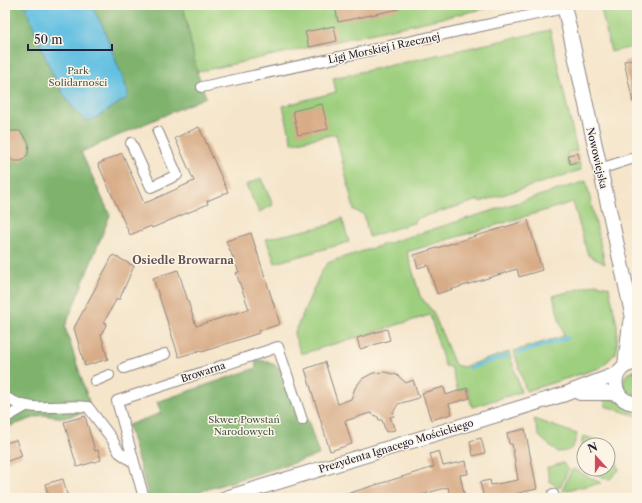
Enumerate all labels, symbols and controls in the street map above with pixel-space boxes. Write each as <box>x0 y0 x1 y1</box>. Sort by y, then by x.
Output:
scale bar <box>28 26 112 52</box>
street label: Ligi Morskiej i Rzecznej <box>327 30 441 66</box>
text: 50 m <box>34 32 63 47</box>
park label: Park Solidarności <box>49 64 107 89</box>
street label: Nowowiejska <box>584 126 611 191</box>
district label: Osiedle Browarna <box>132 253 234 267</box>
street label: Browarna <box>179 359 228 385</box>
park label: Skwer Powstań Narodowych <box>208 413 281 438</box>
street label: Prezydenta Ignacego Mościckiego <box>317 416 475 476</box>
north arrow <box>576 437 616 477</box>
text: N <box>585 439 600 456</box>

